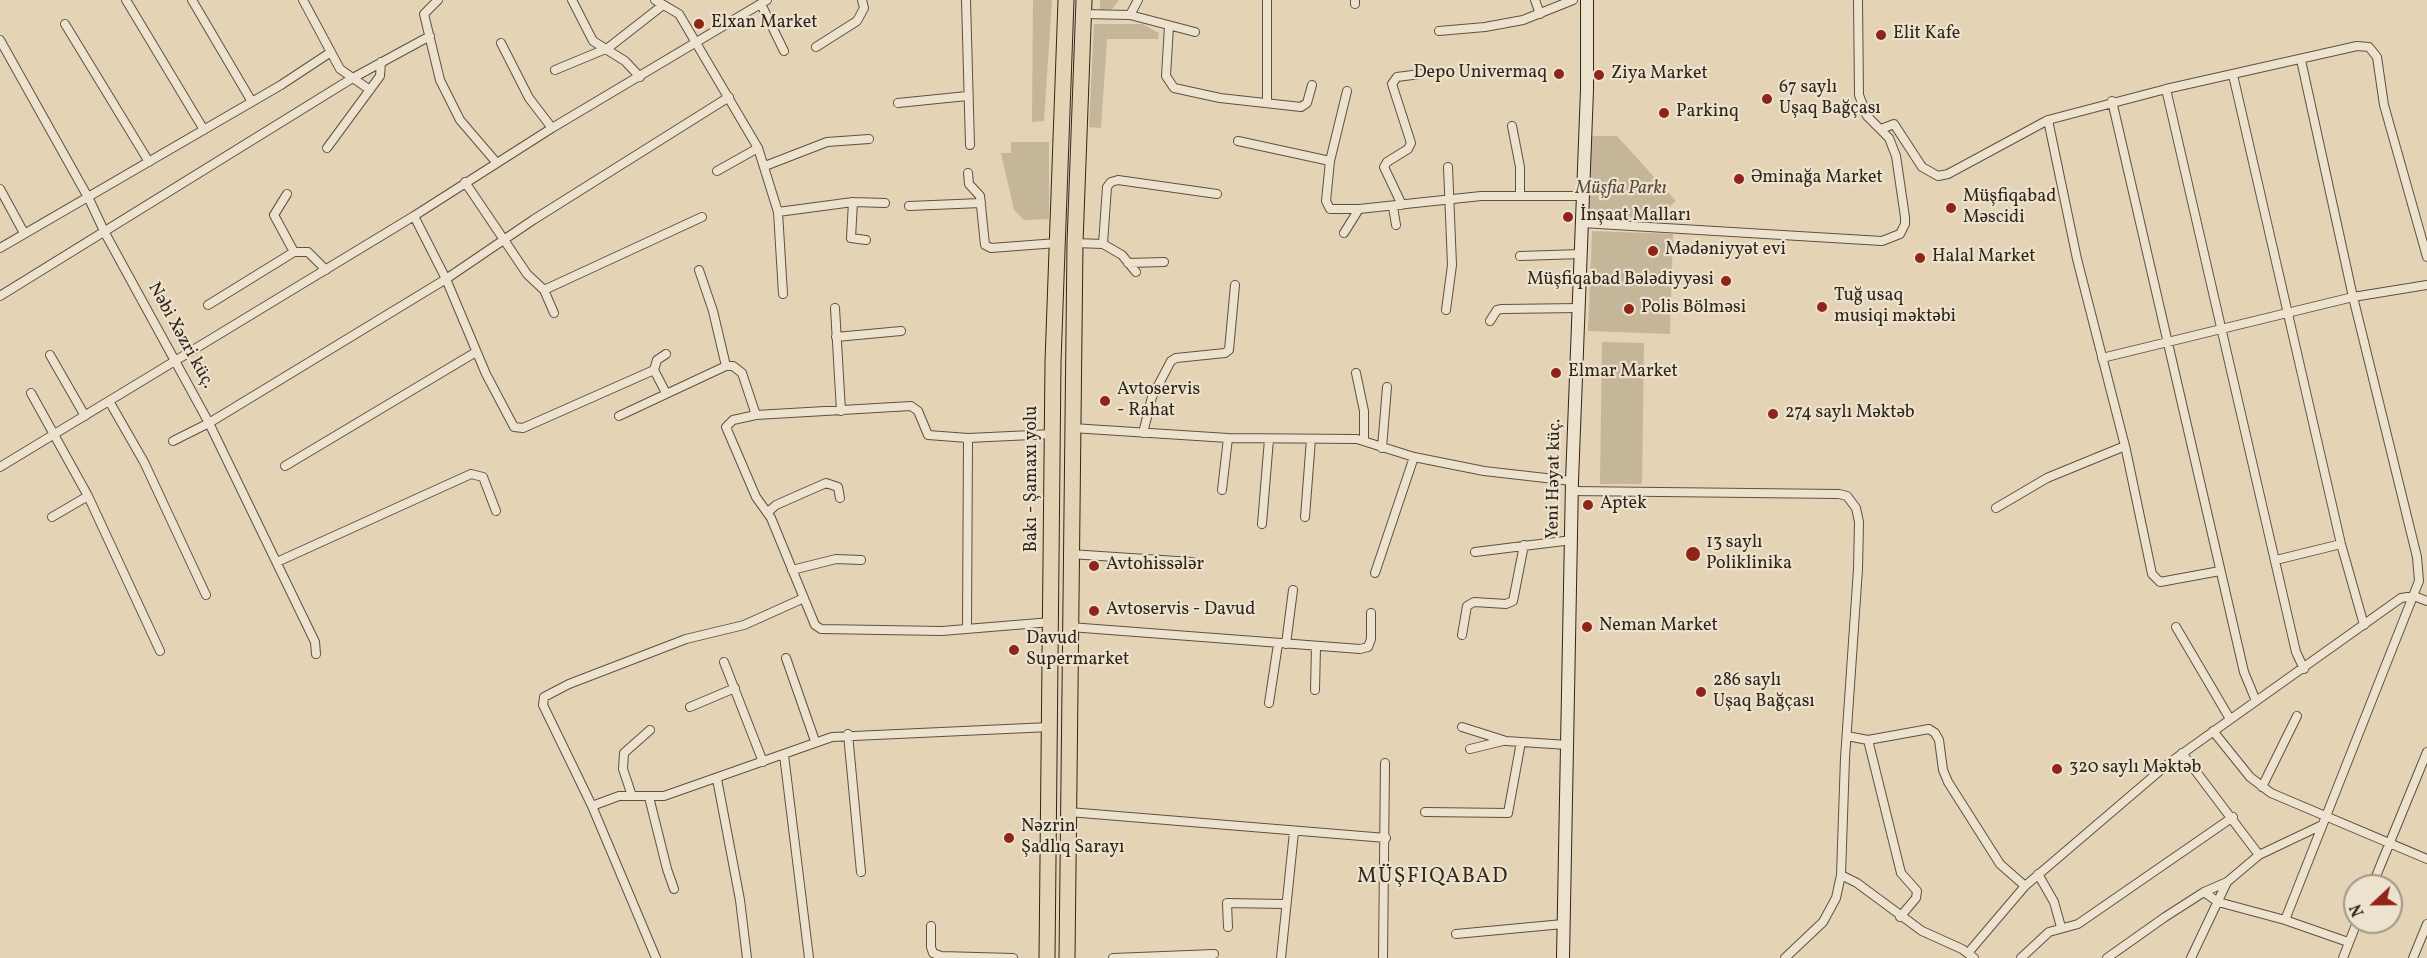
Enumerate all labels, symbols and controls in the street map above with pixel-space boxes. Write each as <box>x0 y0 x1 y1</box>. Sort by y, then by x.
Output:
place label: Elxan Market <box>711 13 818 35</box>
marker: Elxan Market <box>692 17 706 31</box>
place label: Elit Kafe <box>1893 24 1960 46</box>
marker: Elit Kafe <box>1874 28 1888 42</box>
place label: Depo Univermaq <box>1413 63 1547 85</box>
place label: Ziya Market <box>1611 64 1708 86</box>
marker: Depo Univermaq <box>1552 67 1566 81</box>
marker: Ziya Market <box>1592 68 1606 82</box>
place label: 67 saylı Uşaq Bağçası <box>1779 78 1881 121</box>
marker: 67 saylı Uşaq Bağçası <box>1760 92 1774 106</box>
place label: Parkinq <box>1676 102 1739 124</box>
marker: Parkinq <box>1657 106 1671 120</box>
place label: Əminağa Market <box>1751 168 1883 190</box>
marker: Əminağa Market <box>1732 172 1746 186</box>
park label: Müşfia Parkı <box>1576 179 1666 201</box>
place label: Müşfiqabad Məscidi <box>1963 187 2056 230</box>
marker: Müşfiqabad Məscidi <box>1944 201 1958 215</box>
place label: İnşaat Malları <box>1580 206 1691 228</box>
marker: İnşaat Malları <box>1561 210 1575 224</box>
place label: Mədəniyyət evi <box>1665 240 1786 262</box>
marker: Mədəniyyət evi <box>1646 244 1660 258</box>
place label: Halal Market <box>1932 247 2035 269</box>
marker: Halal Market <box>1913 251 1927 265</box>
place label: Müşfiqabad Bələdiyyəsi <box>1527 270 1714 292</box>
marker: Müşfiqabad Bələdiyyəsi <box>1719 274 1733 288</box>
street label: Nəbi Xəzri küç. <box>142 279 218 393</box>
place label: Tuğ usaq musiqi məktəbi <box>1834 286 1956 328</box>
place label: Polis Bölməsi <box>1641 298 1746 320</box>
marker: Tuğ usaq musiqi məktəbi <box>1815 300 1829 314</box>
marker: Polis Bölməsi <box>1622 302 1636 316</box>
place label: Elmar Market <box>1568 362 1678 384</box>
marker: Elmar Market <box>1549 366 1563 380</box>
place label: Avtoservis - Rahat <box>1117 380 1200 422</box>
marker: Avtoservis - Rahat <box>1098 394 1112 408</box>
place label: 274 saylı Məktəb <box>1785 403 1915 425</box>
street label: Bakı - Şamaxı yolu <box>1022 406 1044 552</box>
marker: 274 saylı Məktəb <box>1766 407 1780 421</box>
street label: Yeni Həyat küç. <box>1543 419 1567 539</box>
place label: Aptek <box>1600 494 1647 516</box>
marker: Aptek <box>1581 498 1595 512</box>
place label: 13 saylı Poliklinika <box>1706 533 1792 576</box>
marker: 13 saylı Poliklinika <box>1684 545 1702 563</box>
place label: Avtohissələr <box>1106 555 1204 577</box>
marker: Avtohissələr <box>1087 559 1101 573</box>
place label: Avtoservis - Davud <box>1106 600 1255 622</box>
marker: Avtoservis - Davud <box>1087 604 1101 618</box>
place label: Neman Market <box>1599 616 1718 638</box>
marker: Neman Market <box>1580 620 1594 634</box>
place label: Davud Supermarket <box>1026 629 1129 672</box>
marker: Davud Supermarket <box>1007 643 1021 657</box>
place label: 286 saylı Uşaq Bağçası <box>1713 671 1815 714</box>
marker: 286 saylı Uşaq Bağçası <box>1694 685 1708 699</box>
place label: 320 saylı Məktəb <box>2069 758 2201 780</box>
marker: 320 saylı Məktəb <box>2050 762 2064 776</box>
place label: Nəzrin Şadlıq Sarayı <box>1021 817 1124 860</box>
marker: Nəzrin Şadlıq Sarayı <box>1002 831 1016 845</box>
district label: MÜŞFIQABAD <box>1357 865 1509 891</box>
north arrow <box>2343 874 2403 934</box>
text: N <box>2346 900 2371 920</box>

